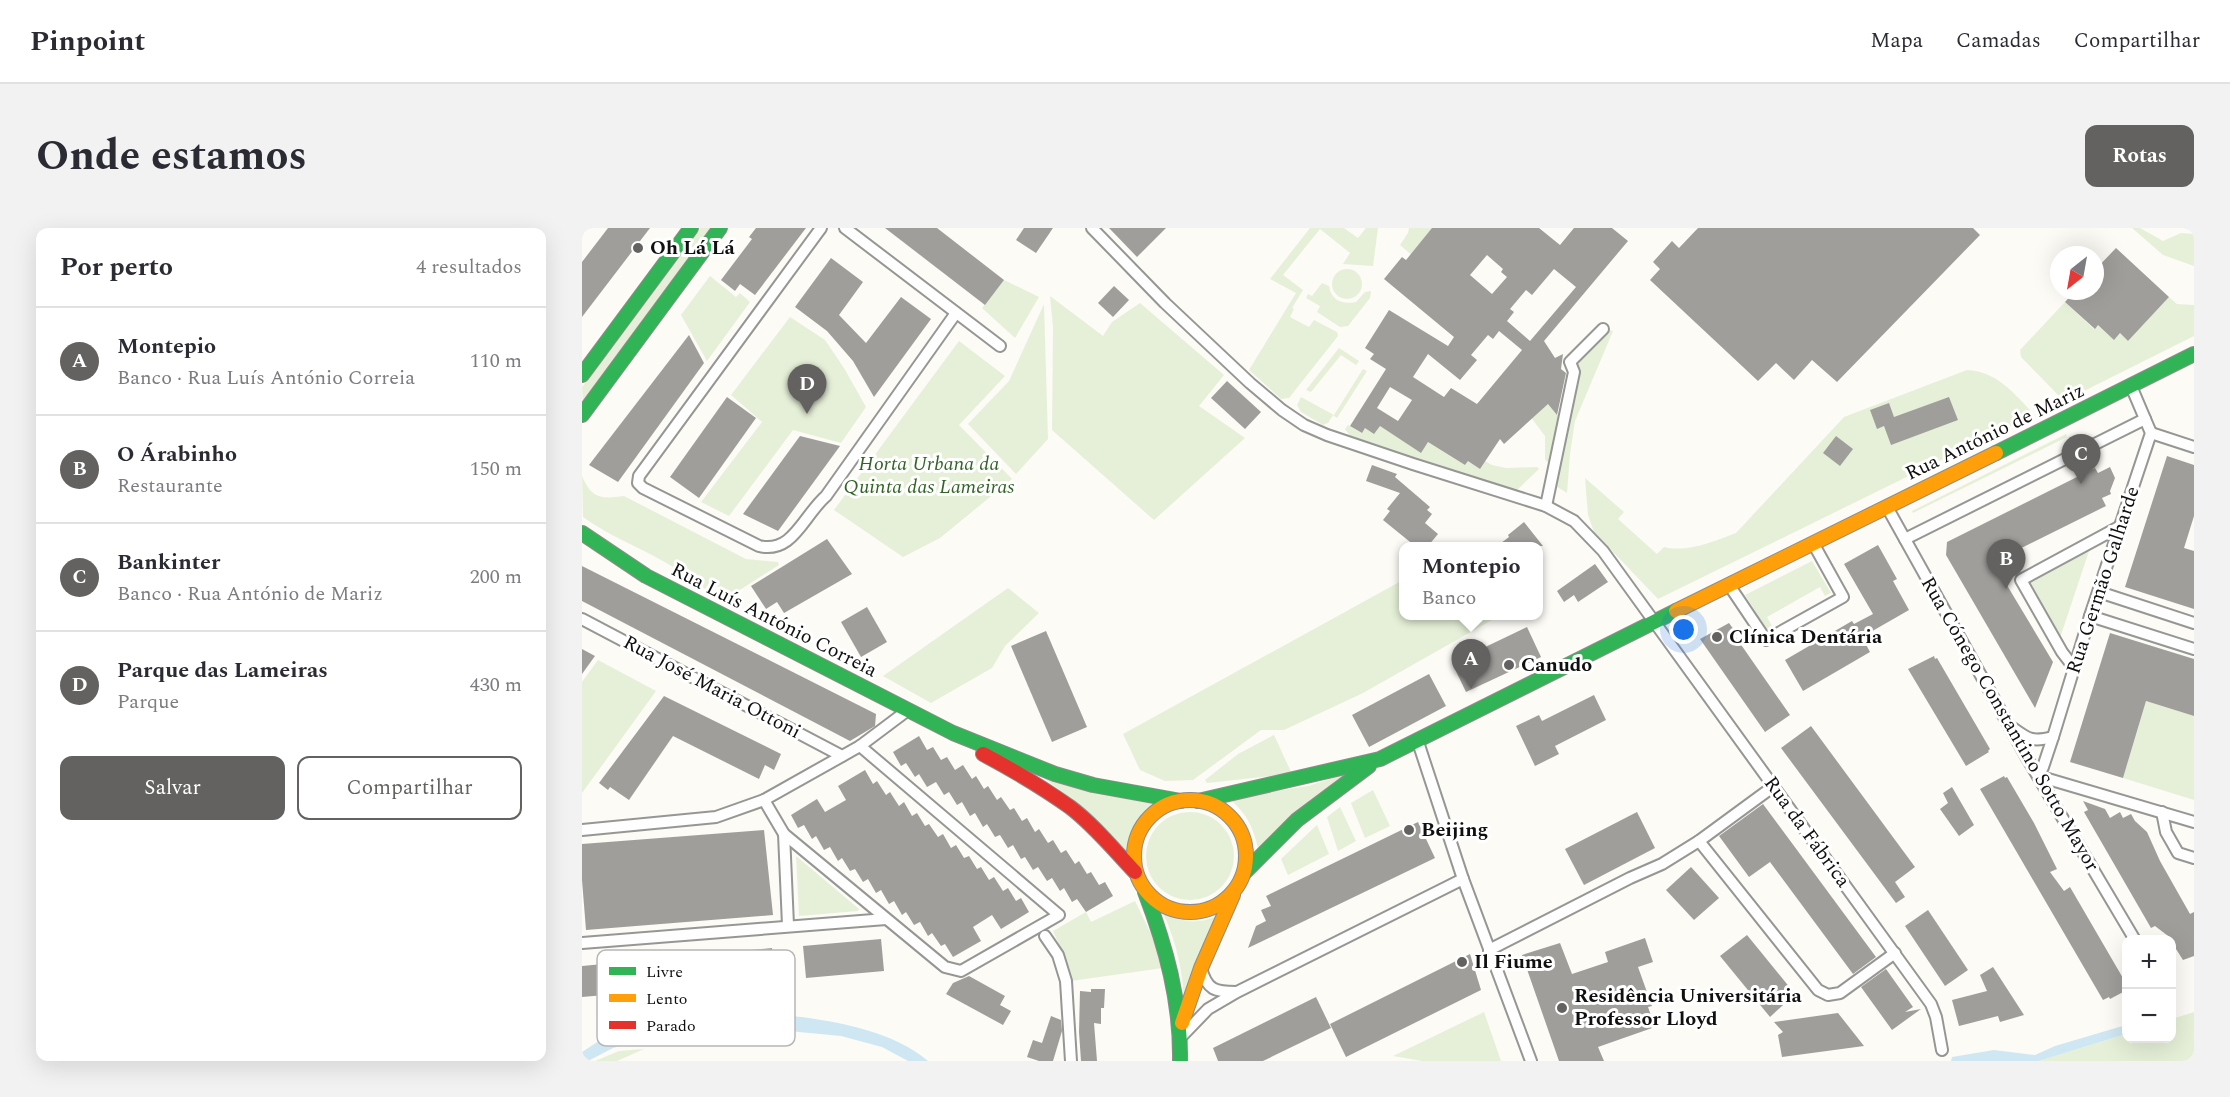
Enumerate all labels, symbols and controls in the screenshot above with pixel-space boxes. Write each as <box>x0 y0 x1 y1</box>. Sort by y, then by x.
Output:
text: Pinpoint <box>30 20 145 63</box>
text: Mapa <box>1870 25 1923 57</box>
text: Camadas <box>1956 25 2041 57</box>
text: Compartilhar <box>2074 25 2200 57</box>
text: Onde estamos <box>36 125 307 188</box>
button: Rotas <box>2085 125 2194 187</box>
place label: Oh Lá Lá <box>650 233 735 263</box>
marker: Oh Lá Lá <box>631 241 645 255</box>
north arrow <box>2050 246 2104 300</box>
text: Por perto <box>60 247 173 287</box>
text: 4 resultados <box>416 252 522 282</box>
text: Montepio <box>117 330 216 363</box>
text: A <box>72 346 87 376</box>
text: 110 m <box>470 346 522 376</box>
text: Banco · Rua Luís António Correia <box>117 363 415 393</box>
pin: D <box>788 364 826 414</box>
street label: Rua António de Mariz <box>1900 376 2090 488</box>
pin: C <box>2062 434 2100 484</box>
text: O Árabinho <box>117 438 237 471</box>
park label: Horta Urbana da Quinta das Lameiras <box>844 449 1014 502</box>
text: B <box>72 454 87 484</box>
text: 150 m <box>470 454 522 484</box>
text: Restaurante <box>117 471 223 501</box>
street label: Rua Germão Galharde <box>2058 482 2148 678</box>
pin: B <box>1986 540 2026 589</box>
popup <box>1399 542 1543 620</box>
text: Bankinter <box>117 546 220 579</box>
text: Montepio <box>1421 550 1521 583</box>
street label: Rua Luís António Correia <box>666 555 883 685</box>
text: C <box>72 562 87 592</box>
text: 200 m <box>470 562 522 592</box>
street label: Rua Cónego Constantino Sotto Mayor <box>1913 571 2107 877</box>
text: Banco · Rua António de Mariz <box>117 579 383 609</box>
text: Banco <box>1421 583 1476 613</box>
your location <box>1669 615 1698 644</box>
place label: Clínica Dentária <box>1729 622 1883 652</box>
street label: Rua José Maria Ottoni <box>618 627 806 747</box>
marker: Clínica Dentária <box>1710 630 1724 644</box>
pin: A <box>1452 640 1490 689</box>
place label: Canudo <box>1521 650 1592 680</box>
text: Parque das Lameiras <box>117 654 328 687</box>
marker: Canudo <box>1502 658 1516 672</box>
text: D <box>71 670 88 700</box>
text: 430 m <box>470 670 522 700</box>
text: Parque <box>117 687 179 717</box>
button: Salvar <box>60 756 285 820</box>
button: Compartilhar <box>297 756 522 820</box>
street label: Rua da Fábrica <box>1756 770 1858 894</box>
place label: Beijing <box>1421 815 1488 845</box>
marker: Beijing <box>1402 823 1416 837</box>
map controls <box>2122 935 2176 1043</box>
button: + <box>2122 935 2176 989</box>
place label: Il Fiume <box>1474 947 1553 977</box>
legend <box>597 950 795 1046</box>
marker: Il Fiume <box>1455 955 1469 969</box>
text: Livre <box>646 960 683 984</box>
place label: Residência Universitária Professor Lloyd <box>1574 981 1803 1034</box>
text: Lento <box>646 987 687 1011</box>
button: − <box>2122 989 2176 1043</box>
marker: Residência Universitária Professor Lloyd <box>1555 1001 1569 1015</box>
text: Parado <box>646 1014 696 1038</box>

